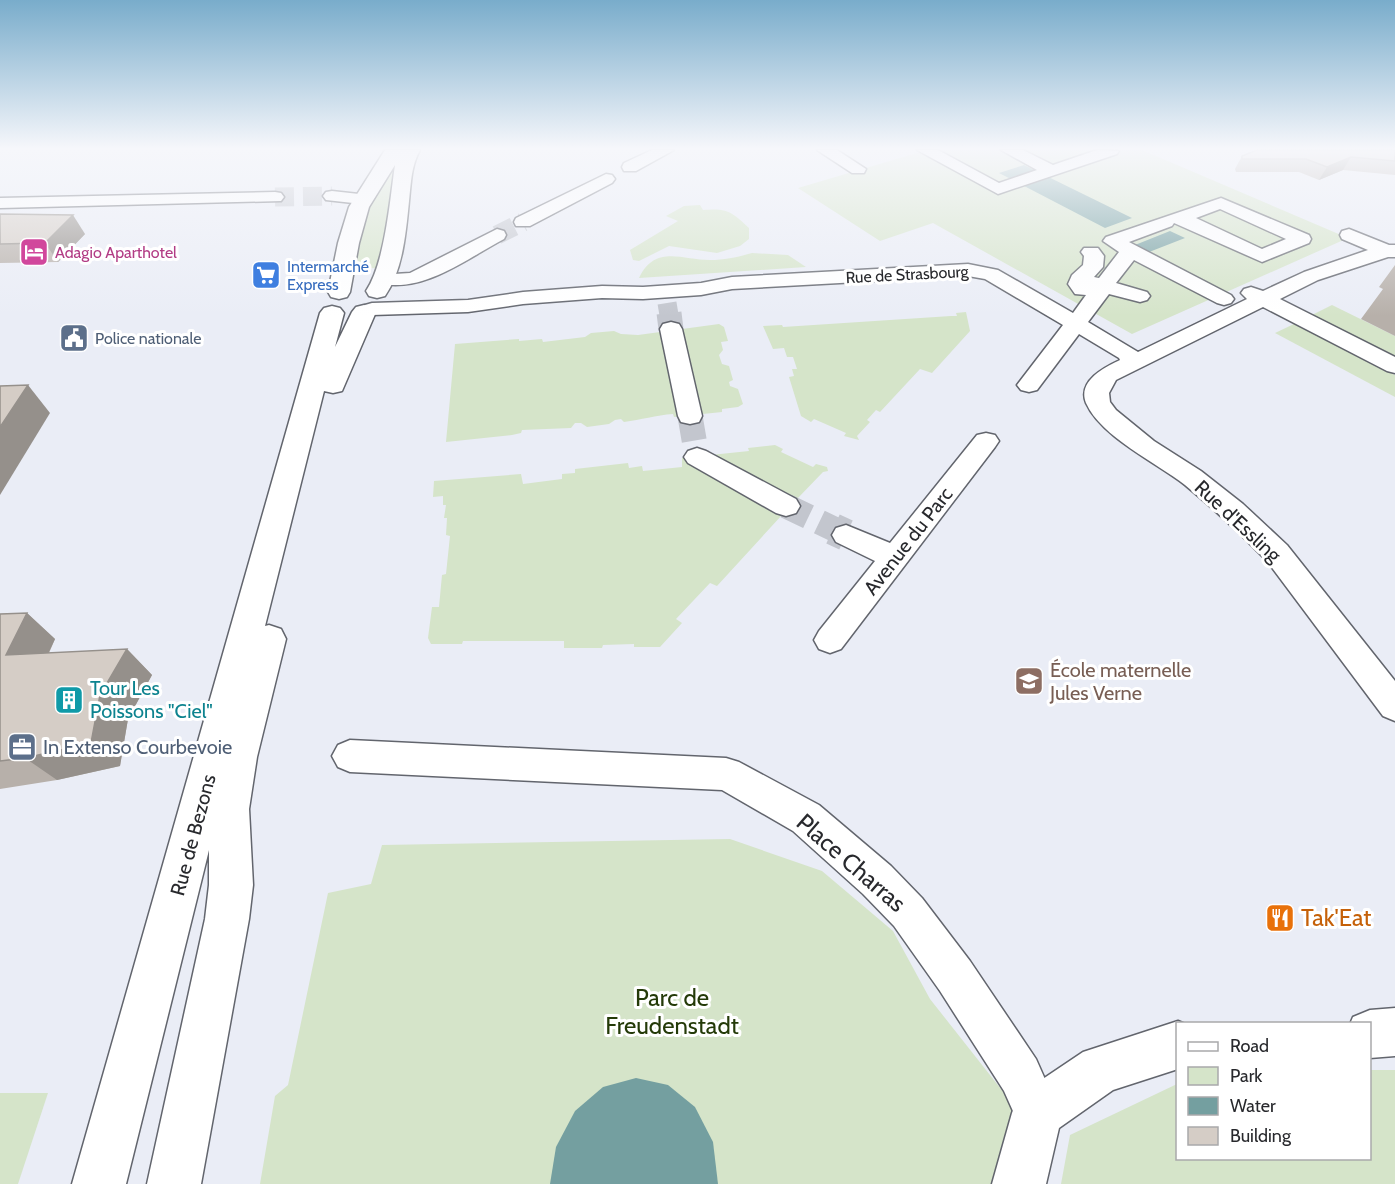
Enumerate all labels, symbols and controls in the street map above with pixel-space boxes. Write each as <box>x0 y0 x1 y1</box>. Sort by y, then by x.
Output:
hotel icon: Adagio Aparthotel <box>18 236 50 268</box>
place label: Adagio Aparthotel <box>55 243 177 262</box>
place label: Intermarché Express <box>287 257 369 294</box>
supermarket icon: Intermarché Express <box>250 259 282 291</box>
street label: Rue de Strasbourg <box>845 262 970 287</box>
public building icon: Police nationale <box>58 322 90 354</box>
place label: Police nationale <box>95 329 201 348</box>
street label: Rue d'Essling <box>1190 475 1287 568</box>
street label: Avenue du Parc <box>859 482 957 600</box>
place label: École maternelle Jules Verne <box>1049 658 1191 705</box>
school or university icon: École maternelle Jules Verne <box>1013 665 1045 697</box>
place label: Tour Les Poissons "Ciel" <box>90 676 213 723</box>
building icon: Tour Les Poissons "Ciel" <box>53 684 85 716</box>
office icon: In Extenso Courbevoie <box>6 731 38 763</box>
place label: In Extenso Courbevoie <box>43 735 232 759</box>
street label: Rue de Bezons <box>165 772 221 898</box>
street label: Place Charras <box>791 807 912 918</box>
restaurant icon: Tak'Eat <box>1264 902 1296 934</box>
place label: Tak'Eat <box>1301 903 1371 932</box>
park label: Parc de Freudenstadt <box>605 983 739 1040</box>
legend <box>1176 1022 1371 1160</box>
text: Road <box>1230 1035 1269 1057</box>
text: Park <box>1230 1065 1263 1087</box>
text: Water <box>1230 1095 1276 1117</box>
text: Building <box>1230 1125 1292 1147</box>

